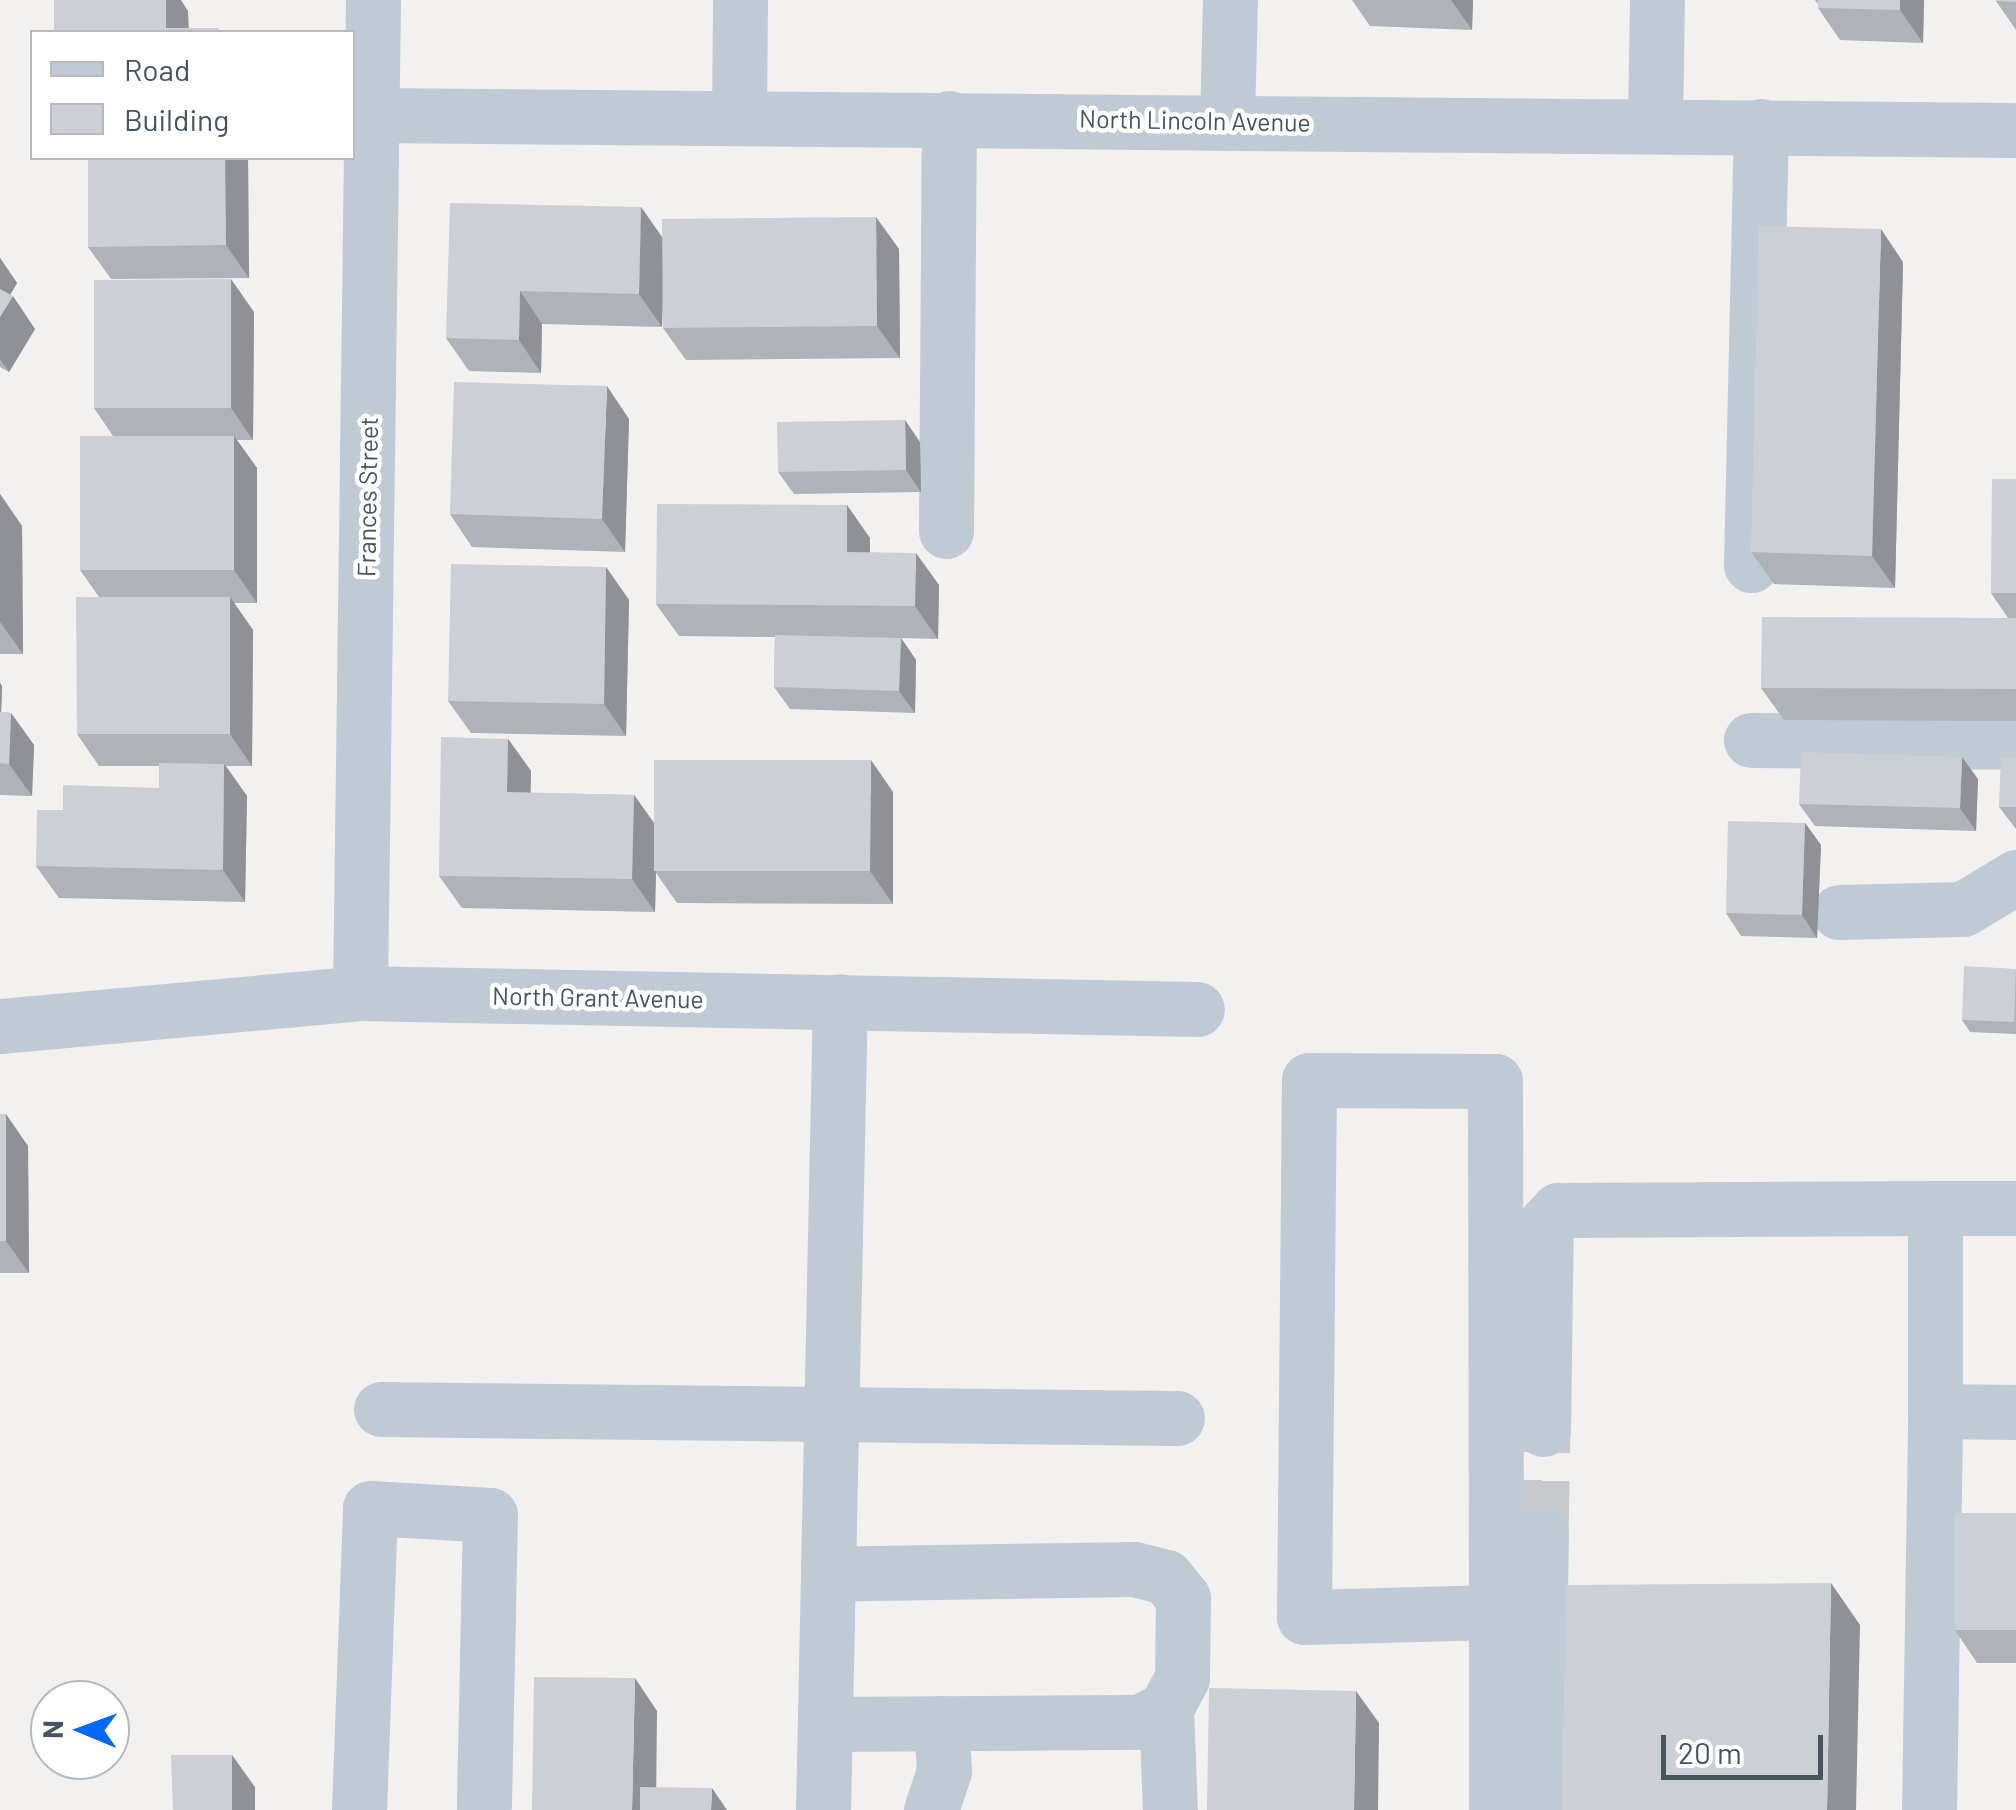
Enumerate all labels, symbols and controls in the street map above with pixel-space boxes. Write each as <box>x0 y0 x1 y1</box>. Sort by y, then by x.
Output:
legend <box>30 30 355 160</box>
text: Road <box>124 51 190 87</box>
text: Building <box>124 101 229 137</box>
street label: North Lincoln Avenue <box>1079 103 1311 137</box>
street label: Frances Street <box>351 417 383 577</box>
street label: North Grant Avenue <box>492 980 704 1014</box>
north arrow <box>30 1680 130 1780</box>
scale bar <box>1666 1715 1828 1777</box>
text: N <box>35 1720 69 1739</box>
text: 20 m <box>1678 1734 1742 1770</box>

